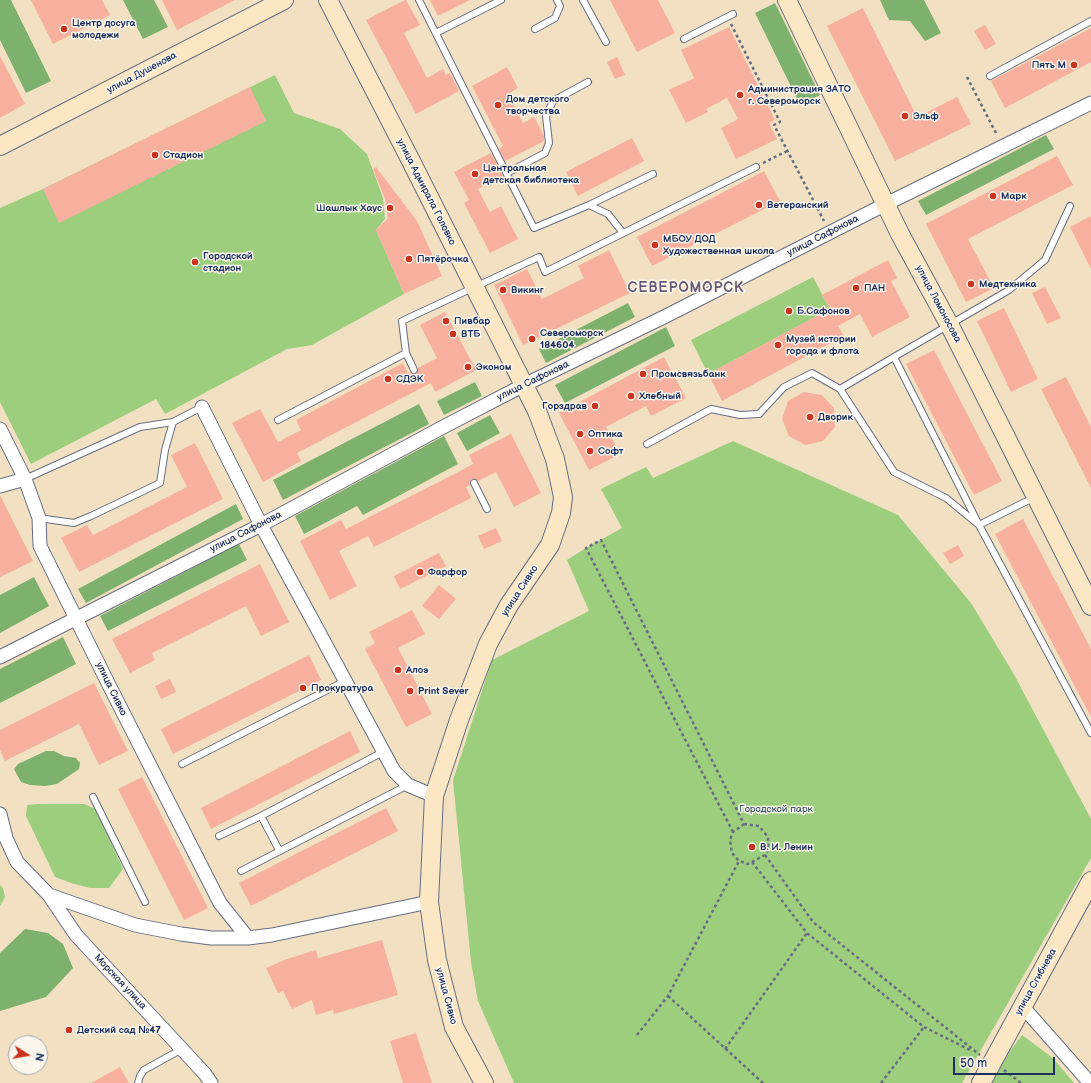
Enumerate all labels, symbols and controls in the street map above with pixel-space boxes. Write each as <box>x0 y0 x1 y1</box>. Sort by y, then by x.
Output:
place label: Центр досуга молодежи <box>72 17 135 40</box>
marker: Центр досуга молодежи <box>59 24 69 34</box>
street label: улица Душенова <box>105 50 179 96</box>
place label: Пять М <box>1032 59 1066 71</box>
marker: Пять М <box>1069 60 1079 70</box>
place label: Администрация ЗАТО г. Североморск <box>748 83 851 106</box>
marker: Администрация ЗАТО г. Североморск <box>735 90 745 100</box>
place label: Дом детского творчества <box>506 93 569 116</box>
marker: Дом детского творчества <box>493 100 503 110</box>
place label: Эльф <box>913 110 939 122</box>
marker: Эльф <box>900 111 910 121</box>
street label: улица Адмирала Головко <box>394 137 458 247</box>
place label: Стадион <box>163 149 203 161</box>
marker: Стадион <box>150 150 160 160</box>
place label: Центральная детская библиотека <box>483 162 579 186</box>
marker: Центральная детская библиотека <box>470 169 480 179</box>
place label: Марк <box>1001 190 1027 202</box>
marker: Марк <box>988 191 998 201</box>
place label: Ветеранский <box>767 199 829 211</box>
marker: Ветеранский <box>754 200 764 210</box>
place label: Шашлык Хаус <box>316 202 382 214</box>
marker: Шашлык Хаус <box>385 203 395 213</box>
street label: улица Сафонова <box>785 213 861 259</box>
place label: МБОУ ДОД Художественная школа <box>663 233 774 256</box>
marker: МБОУ ДОД Художественная школа <box>650 240 660 250</box>
place label: Городской стадион <box>203 250 253 274</box>
place label: Пятёрочка <box>417 253 469 265</box>
marker: Пятёрочка <box>404 254 414 264</box>
marker: Городской стадион <box>190 257 200 267</box>
street label: улица Ломоносова <box>913 263 963 345</box>
place label: Медтехника <box>979 278 1036 290</box>
marker: Медтехника <box>966 279 976 289</box>
district label: СЕВЕРОМОРСК <box>628 280 744 296</box>
place label: ПАН <box>864 282 885 294</box>
marker: ПАН <box>851 283 861 293</box>
place label: Викинг <box>511 284 544 296</box>
marker: Викинг <box>498 285 508 295</box>
place label: Б.Сафонов <box>797 305 850 317</box>
marker: Б.Сафонов <box>784 306 794 316</box>
place label: Пивбар <box>454 315 490 327</box>
marker: Пивбар <box>441 316 451 326</box>
place label: Североморск 184604 <box>540 327 603 350</box>
place label: ВТБ <box>461 328 480 340</box>
marker: ВТБ <box>448 329 458 339</box>
place label: Музей истории города и флота <box>786 333 859 356</box>
marker: Североморск 184604 <box>527 334 537 344</box>
marker: Музей истории города и флота <box>773 340 783 350</box>
street label: улица Сафонова <box>495 358 571 404</box>
place label: Эконом <box>476 361 511 373</box>
marker: Эконом <box>463 362 473 372</box>
place label: Промсвязьбанк <box>651 368 726 380</box>
marker: Промсвязьбанк <box>638 369 648 379</box>
place label: СДЭК <box>396 373 423 385</box>
marker: СДЭК <box>383 374 393 384</box>
place label: Хлебный <box>639 390 681 402</box>
marker: Хлебный <box>626 391 636 401</box>
place label: Горздрав <box>542 400 587 412</box>
marker: Горздрав <box>590 401 600 411</box>
place label: Дворик <box>818 411 853 423</box>
marker: Дворик <box>805 412 815 422</box>
place label: Оптика <box>588 428 623 440</box>
marker: Оптика <box>575 429 585 439</box>
place label: Софт <box>598 445 624 457</box>
marker: Софт <box>585 446 595 456</box>
street label: улица Сафонова <box>208 509 284 555</box>
street label: улица Сивко <box>499 563 541 619</box>
place label: Фарфор <box>428 566 467 578</box>
marker: Фарфор <box>415 567 425 577</box>
street label: улица Сивко <box>93 660 129 718</box>
place label: Алоэ <box>406 664 428 676</box>
marker: Алоэ <box>393 665 403 675</box>
place label: Прокуратура <box>311 682 373 694</box>
marker: Прокуратура <box>298 683 308 693</box>
place label: Print Sever <box>418 685 468 697</box>
marker: Print Sever <box>405 686 415 696</box>
park label: Городской парк <box>739 803 813 815</box>
place label: В. И. Ленин <box>760 841 813 853</box>
marker: В. И. Ленин <box>747 842 757 852</box>
street label: улица Сгибнева <box>1013 947 1059 1017</box>
street label: Морская улица <box>91 952 149 1012</box>
street label: улица Сивко <box>433 966 459 1026</box>
place label: Детский сад №47 <box>77 1024 161 1036</box>
marker: Детский сад №47 <box>64 1025 74 1035</box>
north arrow <box>8 1035 48 1075</box>
scale bar <box>955 1049 1057 1075</box>
text: N <box>32 1052 46 1062</box>
text: 50 m <box>960 1056 987 1071</box>

